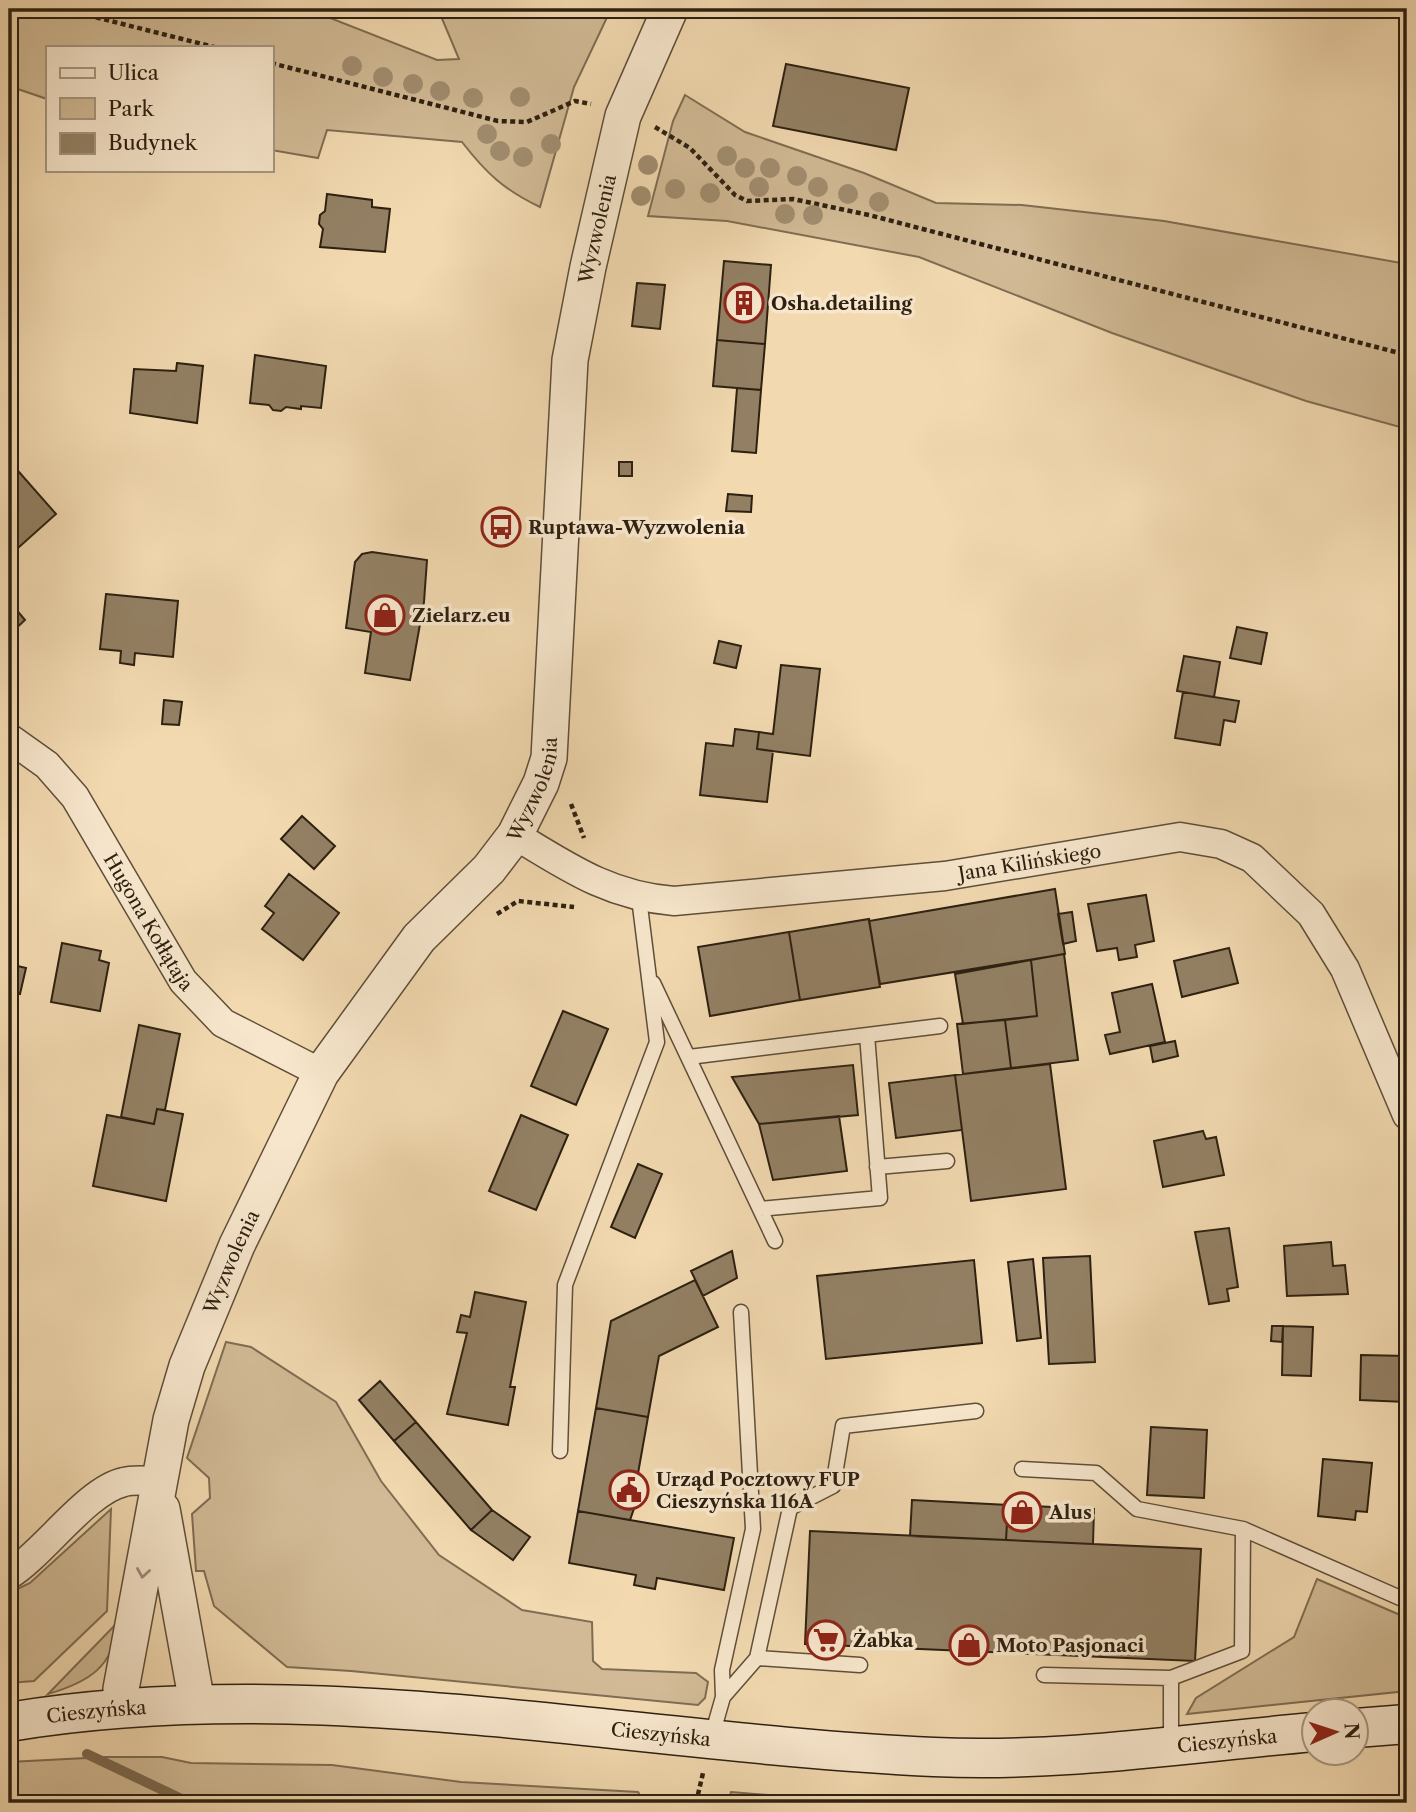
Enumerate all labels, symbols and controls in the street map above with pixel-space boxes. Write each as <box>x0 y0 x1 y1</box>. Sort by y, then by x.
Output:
legend <box>46 46 273 172</box>
text: Ulica <box>108 60 160 85</box>
text: Park <box>108 96 154 121</box>
text: Budynek <box>108 130 198 155</box>
street label: Wyzwolenia <box>573 172 621 286</box>
building icon: Osha.detailing <box>723 282 765 324</box>
place label: Osha.detailing <box>771 292 913 315</box>
bus stop icon: Ruptawa-Wyzwolenia <box>480 506 522 548</box>
place label: Ruptawa-Wyzwolenia <box>528 516 746 539</box>
shop icon: Zielarz.eu <box>364 594 406 636</box>
place label: Zielarz.eu <box>412 604 511 627</box>
street label: Wyzwolenia <box>502 736 562 846</box>
street label: Jana Kilińskiego <box>954 839 1103 886</box>
street label: Hugona Kołłątaja <box>99 849 198 996</box>
street label: Wyzwolenia <box>198 1206 264 1318</box>
place label: Urząd Pocztowy FUP Cieszyńska 116A <box>656 1468 860 1513</box>
public building icon: Urząd Pocztowy FUP Cieszyńska 116A <box>608 1469 650 1511</box>
shop icon: Alus <box>1001 1491 1043 1533</box>
place label: Alus <box>1048 1501 1092 1524</box>
one-way arrow <box>136 1567 151 1579</box>
supermarket icon: Żabka <box>805 1619 847 1661</box>
shop icon: Moto Pasjonaci <box>948 1624 990 1666</box>
place label: Żabka <box>853 1629 914 1652</box>
place label: Moto Pasjonaci <box>996 1634 1145 1657</box>
street label: Cieszyńska <box>45 1695 147 1728</box>
north arrow <box>1300 1696 1370 1766</box>
street label: Cieszyńska <box>610 1717 712 1751</box>
text: N <box>1340 1722 1363 1740</box>
street label: Cieszyńska <box>1176 1724 1278 1757</box>

